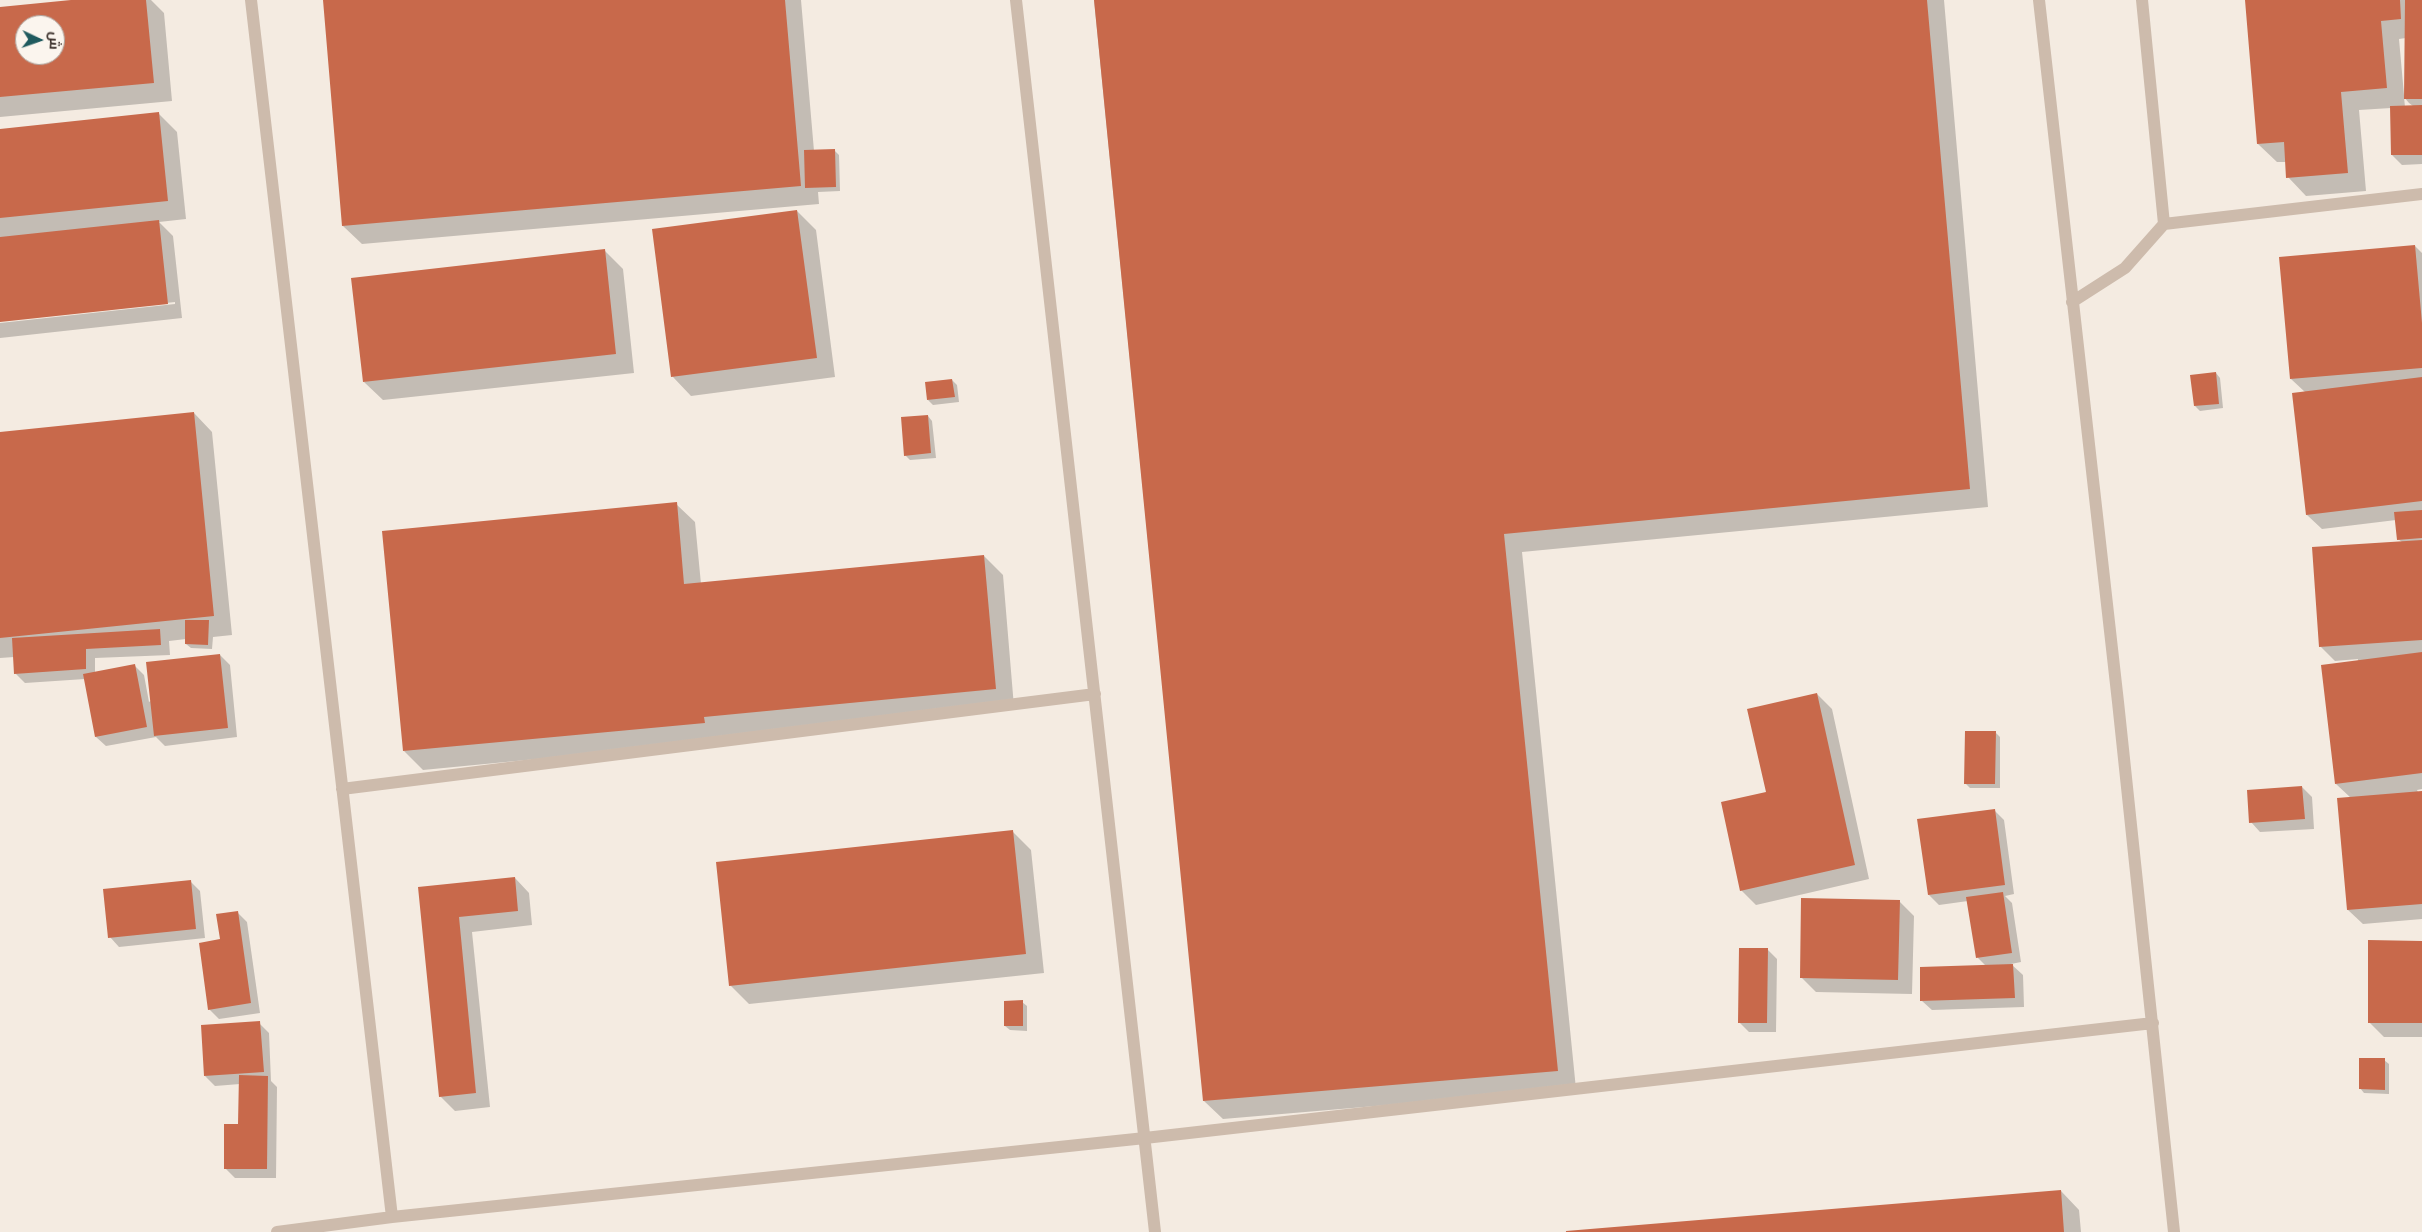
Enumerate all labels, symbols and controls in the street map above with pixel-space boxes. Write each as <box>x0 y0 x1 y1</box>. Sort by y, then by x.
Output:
north arrow <box>15 15 65 65</box>
text: ش <box>46 31 63 50</box>

